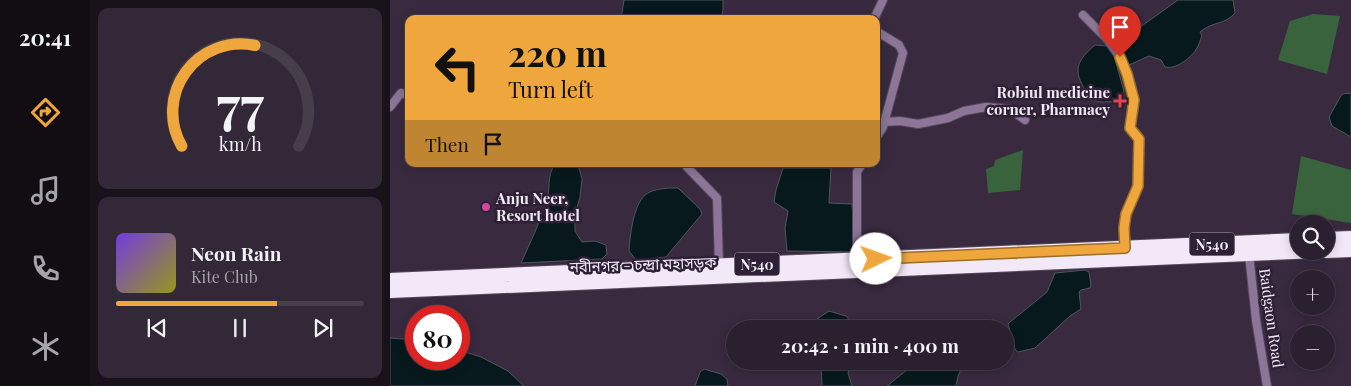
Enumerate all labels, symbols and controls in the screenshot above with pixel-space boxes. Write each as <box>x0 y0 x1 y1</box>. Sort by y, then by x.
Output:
pin <box>1099 6 1141 57</box>
icon: arrive <box>1106 13 1134 41</box>
text: 20:41 <box>19 22 71 52</box>
text: 220 m <box>508 29 607 76</box>
icon: left <box>425 35 490 100</box>
text: 77 <box>216 69 264 138</box>
text: Turn left <box>508 74 593 104</box>
place label: Robiul medicine corner, Pharmacy <box>987 82 1110 119</box>
icon: directions <box>28 95 63 130</box>
marker: Robiul medicine corner, Pharmacy <box>1114 95 1126 107</box>
icon: arrive <box>479 130 507 158</box>
text: Then <box>425 131 469 157</box>
text: km/h <box>219 132 262 155</box>
icon: music <box>28 173 63 208</box>
place label: Anju Neer, Resort hotel <box>495 188 580 225</box>
marker: Anju Neer, Resort hotel <box>480 201 492 213</box>
map controls <box>1290 215 1335 370</box>
button: search <box>1290 215 1335 260</box>
position arrow <box>849 232 901 284</box>
road number: N540 <box>1190 232 1234 255</box>
text: Neon Rain <box>191 240 281 266</box>
icon: phone <box>28 251 63 286</box>
street label: নবীনগর - চন্দ্রা মহাসড়ক <box>568 251 718 277</box>
road number: N540 <box>734 252 780 276</box>
text: Kite Club <box>191 266 258 287</box>
street label: Baidgaon Road <box>1255 267 1289 369</box>
button: + <box>1290 270 1335 315</box>
speed limit sign: 80 <box>405 305 470 370</box>
icon: previous <box>143 314 171 342</box>
icon: pause <box>226 314 254 342</box>
icon: next <box>309 314 337 342</box>
button: − <box>1290 325 1335 370</box>
icon: climate <box>28 329 63 364</box>
text: 20:42 · 1 min · 400 m <box>781 332 959 358</box>

